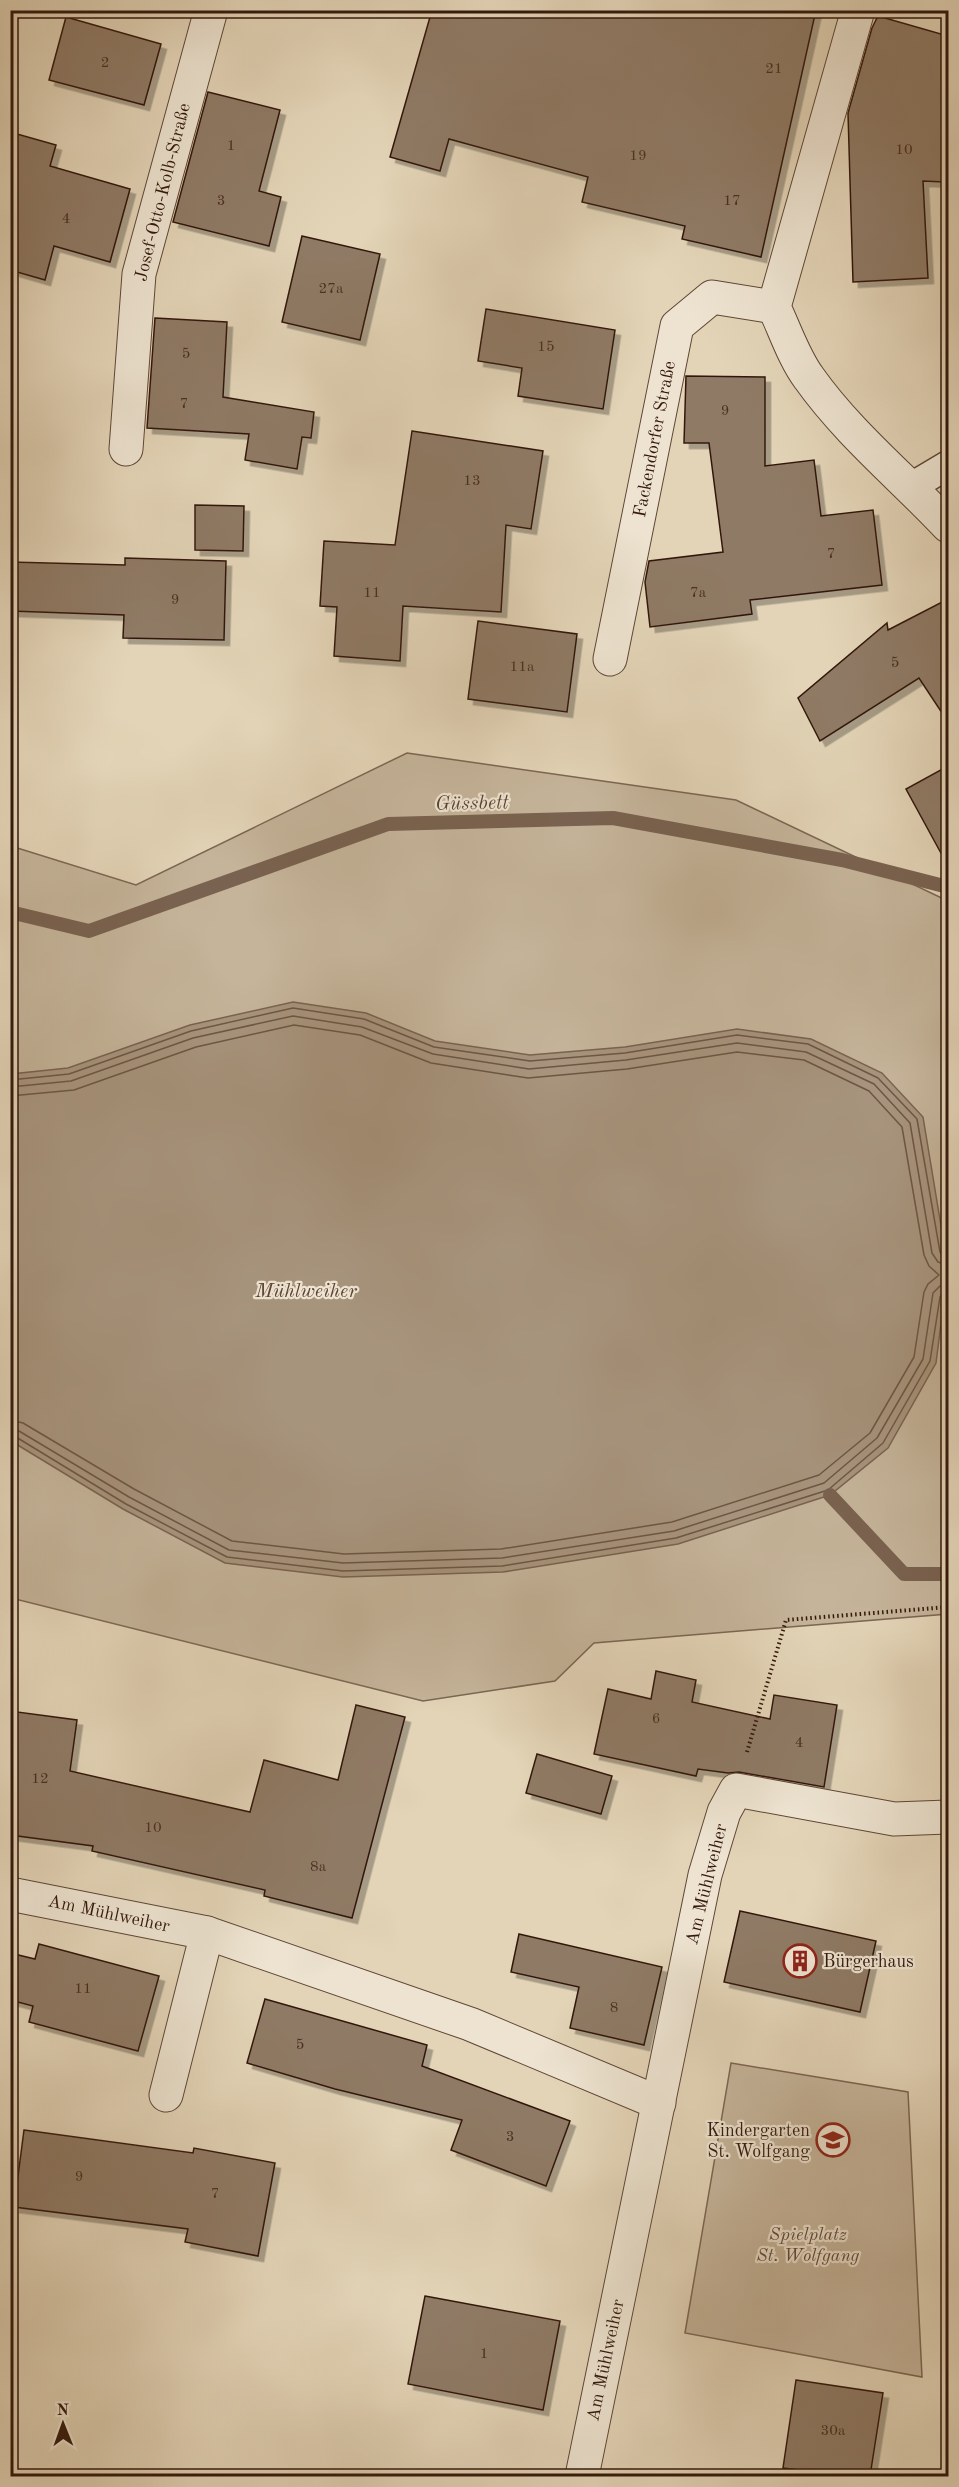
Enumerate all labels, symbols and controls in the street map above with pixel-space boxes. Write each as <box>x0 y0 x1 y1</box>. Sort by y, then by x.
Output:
house number: 2 <box>101 56 109 71</box>
house number: 21 <box>765 62 783 77</box>
street label: Josef-Otto-Kolb-Straße <box>132 101 194 283</box>
house number: 1 <box>227 139 235 154</box>
house number: 10 <box>895 143 913 158</box>
house number: 19 <box>629 149 647 164</box>
house number: 3 <box>217 194 225 209</box>
house number: 17 <box>723 194 741 209</box>
house number: 4 <box>62 212 70 227</box>
house number: 27a <box>319 282 344 297</box>
house number: 15 <box>537 340 555 355</box>
house number: 5 <box>182 347 190 362</box>
street label: Fackendorfer Straße <box>631 359 679 519</box>
house number: 7 <box>180 397 188 412</box>
house number: 9 <box>721 404 729 419</box>
house number: 13 <box>463 474 481 489</box>
house number: 7 <box>827 547 835 562</box>
house number: 11 <box>363 586 381 601</box>
house number: 7a <box>690 586 707 601</box>
house number: 9 <box>171 593 179 608</box>
house number: 5 <box>891 656 899 671</box>
house number: 11a <box>510 660 535 675</box>
water label: Güssbett <box>435 793 510 815</box>
water label: Mühlweiher <box>254 1282 357 1302</box>
house number: 6 <box>652 1712 660 1727</box>
house number: 4 <box>795 1736 803 1751</box>
house number: 12 <box>31 1772 49 1787</box>
house number: 10 <box>144 1821 162 1836</box>
street label: Am Mühlweiher <box>683 1821 731 1947</box>
house number: 8a <box>310 1860 327 1875</box>
street label: Am Mühlweiher <box>46 1892 172 1936</box>
building icon: Bürgerhaus <box>782 1943 818 1979</box>
place label: Bürgerhaus <box>823 1953 914 1971</box>
house number: 11 <box>74 1982 92 1997</box>
house number: 8 <box>610 2001 618 2016</box>
house number: 5 <box>296 2038 304 2053</box>
place label: Kindergarten St. Wolfgang <box>706 2122 810 2161</box>
school or university icon: Kindergarten St. Wolfgang <box>815 2122 851 2158</box>
house number: 3 <box>506 2130 514 2145</box>
house number: 9 <box>75 2170 83 2185</box>
house number: 7 <box>211 2187 219 2202</box>
park label: Spielplatz St. Wolfgang <box>757 2226 860 2265</box>
street label: Am Mühlweiher <box>584 2297 628 2423</box>
house number: 1 <box>480 2347 488 2362</box>
north arrow <box>33 2394 93 2454</box>
text: N <box>57 2403 70 2419</box>
house number: 30a <box>821 2424 846 2439</box>

